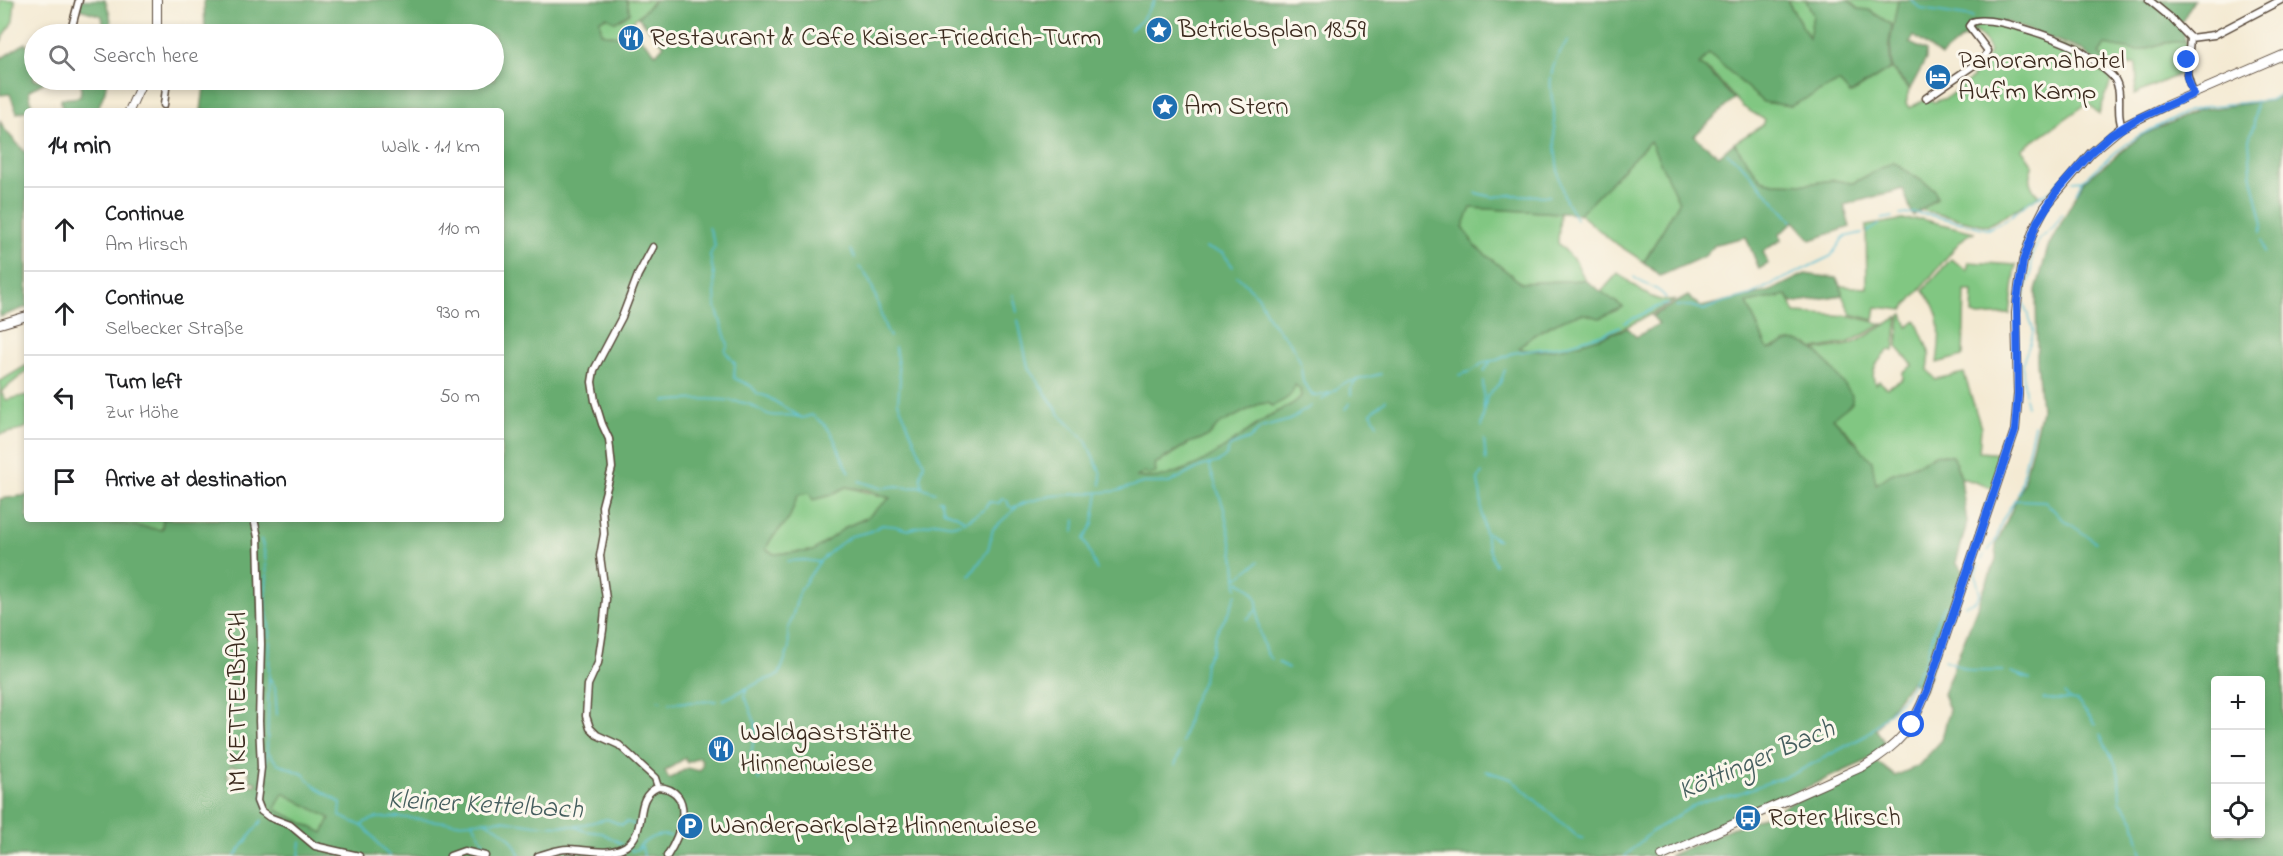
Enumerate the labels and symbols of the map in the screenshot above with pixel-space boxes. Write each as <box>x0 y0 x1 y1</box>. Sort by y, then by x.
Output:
place label: Betriebsplan 1859 <box>1177 11 1366 50</box>
place icon: Betriebsplan 1859 <box>1144 15 1174 45</box>
place label: Restaurant & Cafe Kaiser-Friedrich-Turm <box>650 19 1101 58</box>
restaurant icon: Restaurant & Cafe Kaiser-Friedrich-Turm <box>616 23 646 53</box>
place label: Panoramahotel Auf'm Kamp <box>1958 42 2125 112</box>
route end <box>2173 46 2199 72</box>
hotel icon: Panoramahotel Auf'm Kamp <box>1923 62 1953 92</box>
place label: Am Stern <box>1184 88 1289 127</box>
place icon: Am Stern <box>1150 92 1180 122</box>
street label: IM KETTELBACH <box>219 611 258 793</box>
water label: Köttinger Bach <box>1672 709 1842 812</box>
route start <box>1898 711 1924 737</box>
place label: Waldgaststätte Hinnenwiese <box>740 714 912 784</box>
restaurant icon: Waldgaststätte Hinnenwiese <box>706 734 736 764</box>
water label: Kleiner Kettelbach <box>386 780 584 832</box>
place label: Roter Hirsch <box>1768 799 1901 838</box>
bus stop icon: Roter Hirsch <box>1733 803 1763 833</box>
place label: Wanderparkplatz Hinnenwiese <box>710 807 1038 846</box>
parking icon: Wanderparkplatz Hinnenwiese <box>675 811 705 841</box>

